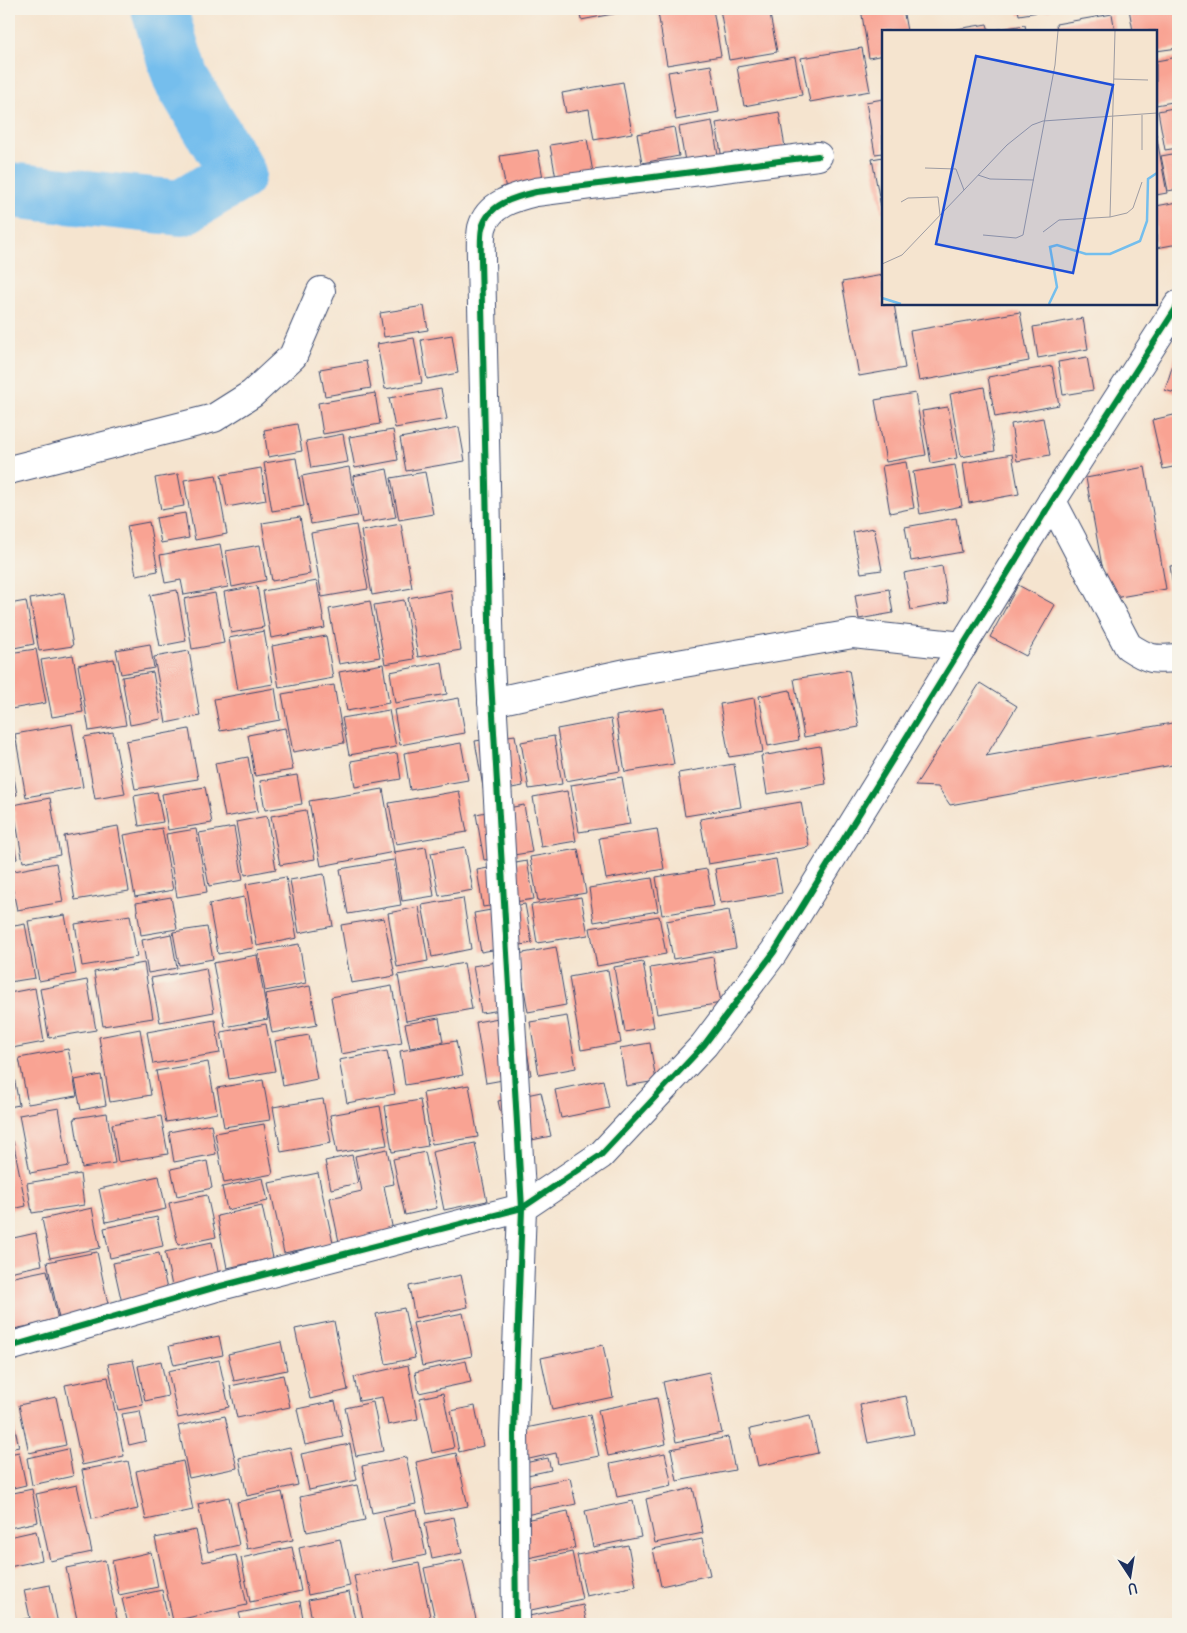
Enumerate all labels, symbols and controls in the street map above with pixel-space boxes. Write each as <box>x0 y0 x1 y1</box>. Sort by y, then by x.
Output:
inset map <box>882 30 1157 305</box>
north arrow <box>1104 1550 1154 1600</box>
text: U <box>1126 1579 1139 1599</box>

